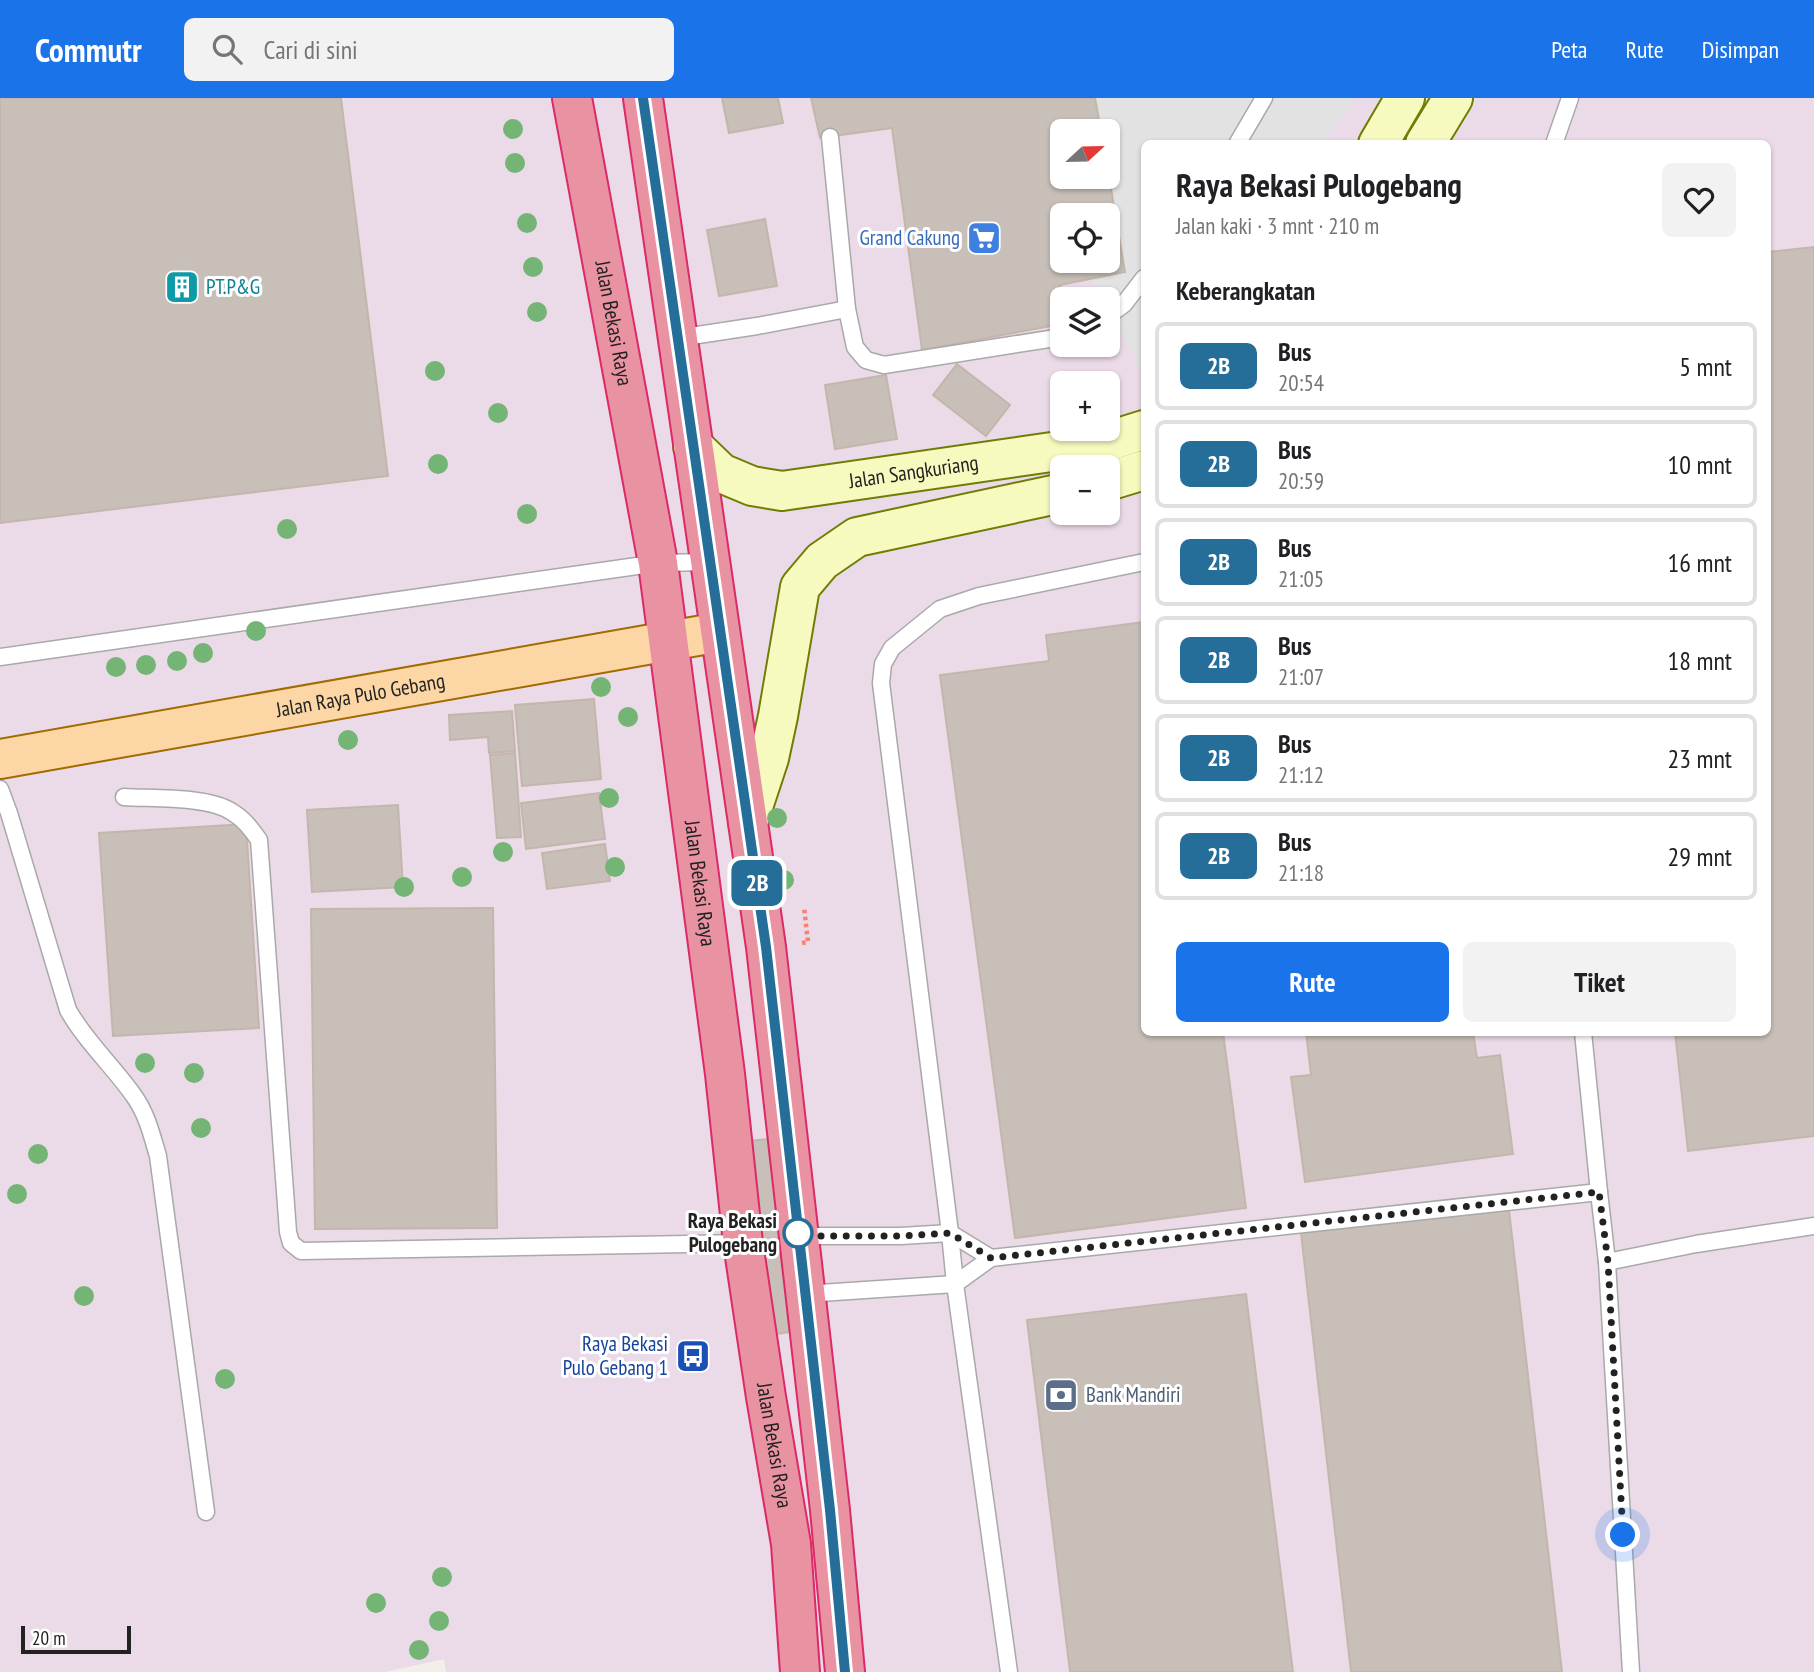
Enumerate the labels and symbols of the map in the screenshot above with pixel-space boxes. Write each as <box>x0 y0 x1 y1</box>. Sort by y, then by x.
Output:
north arrow <box>1050 119 1120 189</box>
supermarket icon: Grand Cakung <box>965 219 1003 257</box>
place label: Grand Cakung <box>859 224 960 251</box>
street label: Jalan Bekasi Raya <box>589 257 639 388</box>
building icon: PT.P&G <box>163 268 201 306</box>
place label: PT.P&G <box>206 273 260 300</box>
street label: Jalan Sangkuriang <box>846 449 980 494</box>
street label: Jalan Raya Pulo Gebang <box>273 667 447 723</box>
street label: Jalan Bekasi Raya <box>679 818 722 948</box>
line badge: 2B <box>726 860 788 906</box>
place label: Raya Bekasi Pulogebang <box>688 1207 777 1258</box>
marker: Raya Bekasi Pulogebang <box>783 1218 813 1248</box>
place label: Raya Bekasi Pulo Gebang 1 <box>563 1330 668 1381</box>
bus stop icon: Raya Bekasi Pulo Gebang 1 <box>674 1337 712 1375</box>
bank icon: Bank Mandiri <box>1042 1376 1080 1414</box>
street label: Jalan Bekasi Raya <box>751 1380 799 1510</box>
place label: Bank Mandiri <box>1086 1381 1181 1408</box>
your location <box>1605 1517 1640 1552</box>
scale bar <box>21 1623 131 1655</box>

